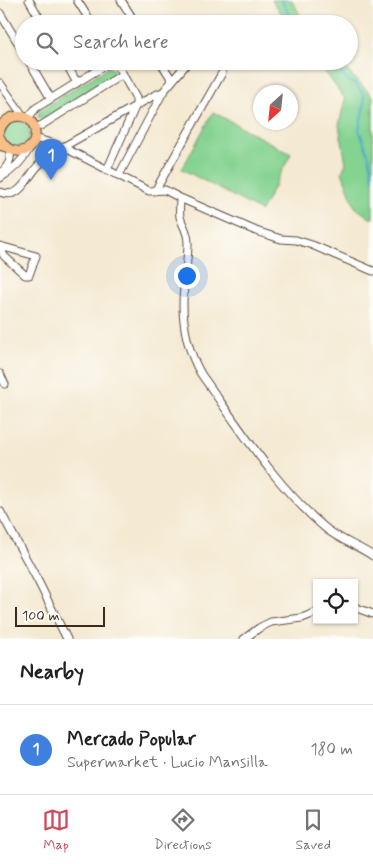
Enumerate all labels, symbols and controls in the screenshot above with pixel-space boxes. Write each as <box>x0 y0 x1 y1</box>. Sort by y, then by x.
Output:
search box <box>15 15 358 70</box>
icon: search <box>33 29 61 57</box>
text: Search here <box>73 30 169 55</box>
north arrow <box>253 85 298 130</box>
pin: 1 <box>35 139 67 180</box>
your location <box>174 263 200 289</box>
map controls <box>313 579 358 624</box>
button: locate <box>313 579 358 624</box>
scale bar <box>15 604 105 627</box>
text: 100 m <box>22 607 60 625</box>
text: Nearby <box>20 658 84 686</box>
text: Mercado Popular <box>67 727 196 752</box>
text: 1 <box>32 739 40 760</box>
text: 180 m <box>310 739 353 760</box>
text: Supermarket · Lucio Mansilla <box>67 752 268 773</box>
tab: Map <box>42 806 70 854</box>
tab: Directions <box>154 806 212 854</box>
tab: Saved <box>296 806 331 854</box>

